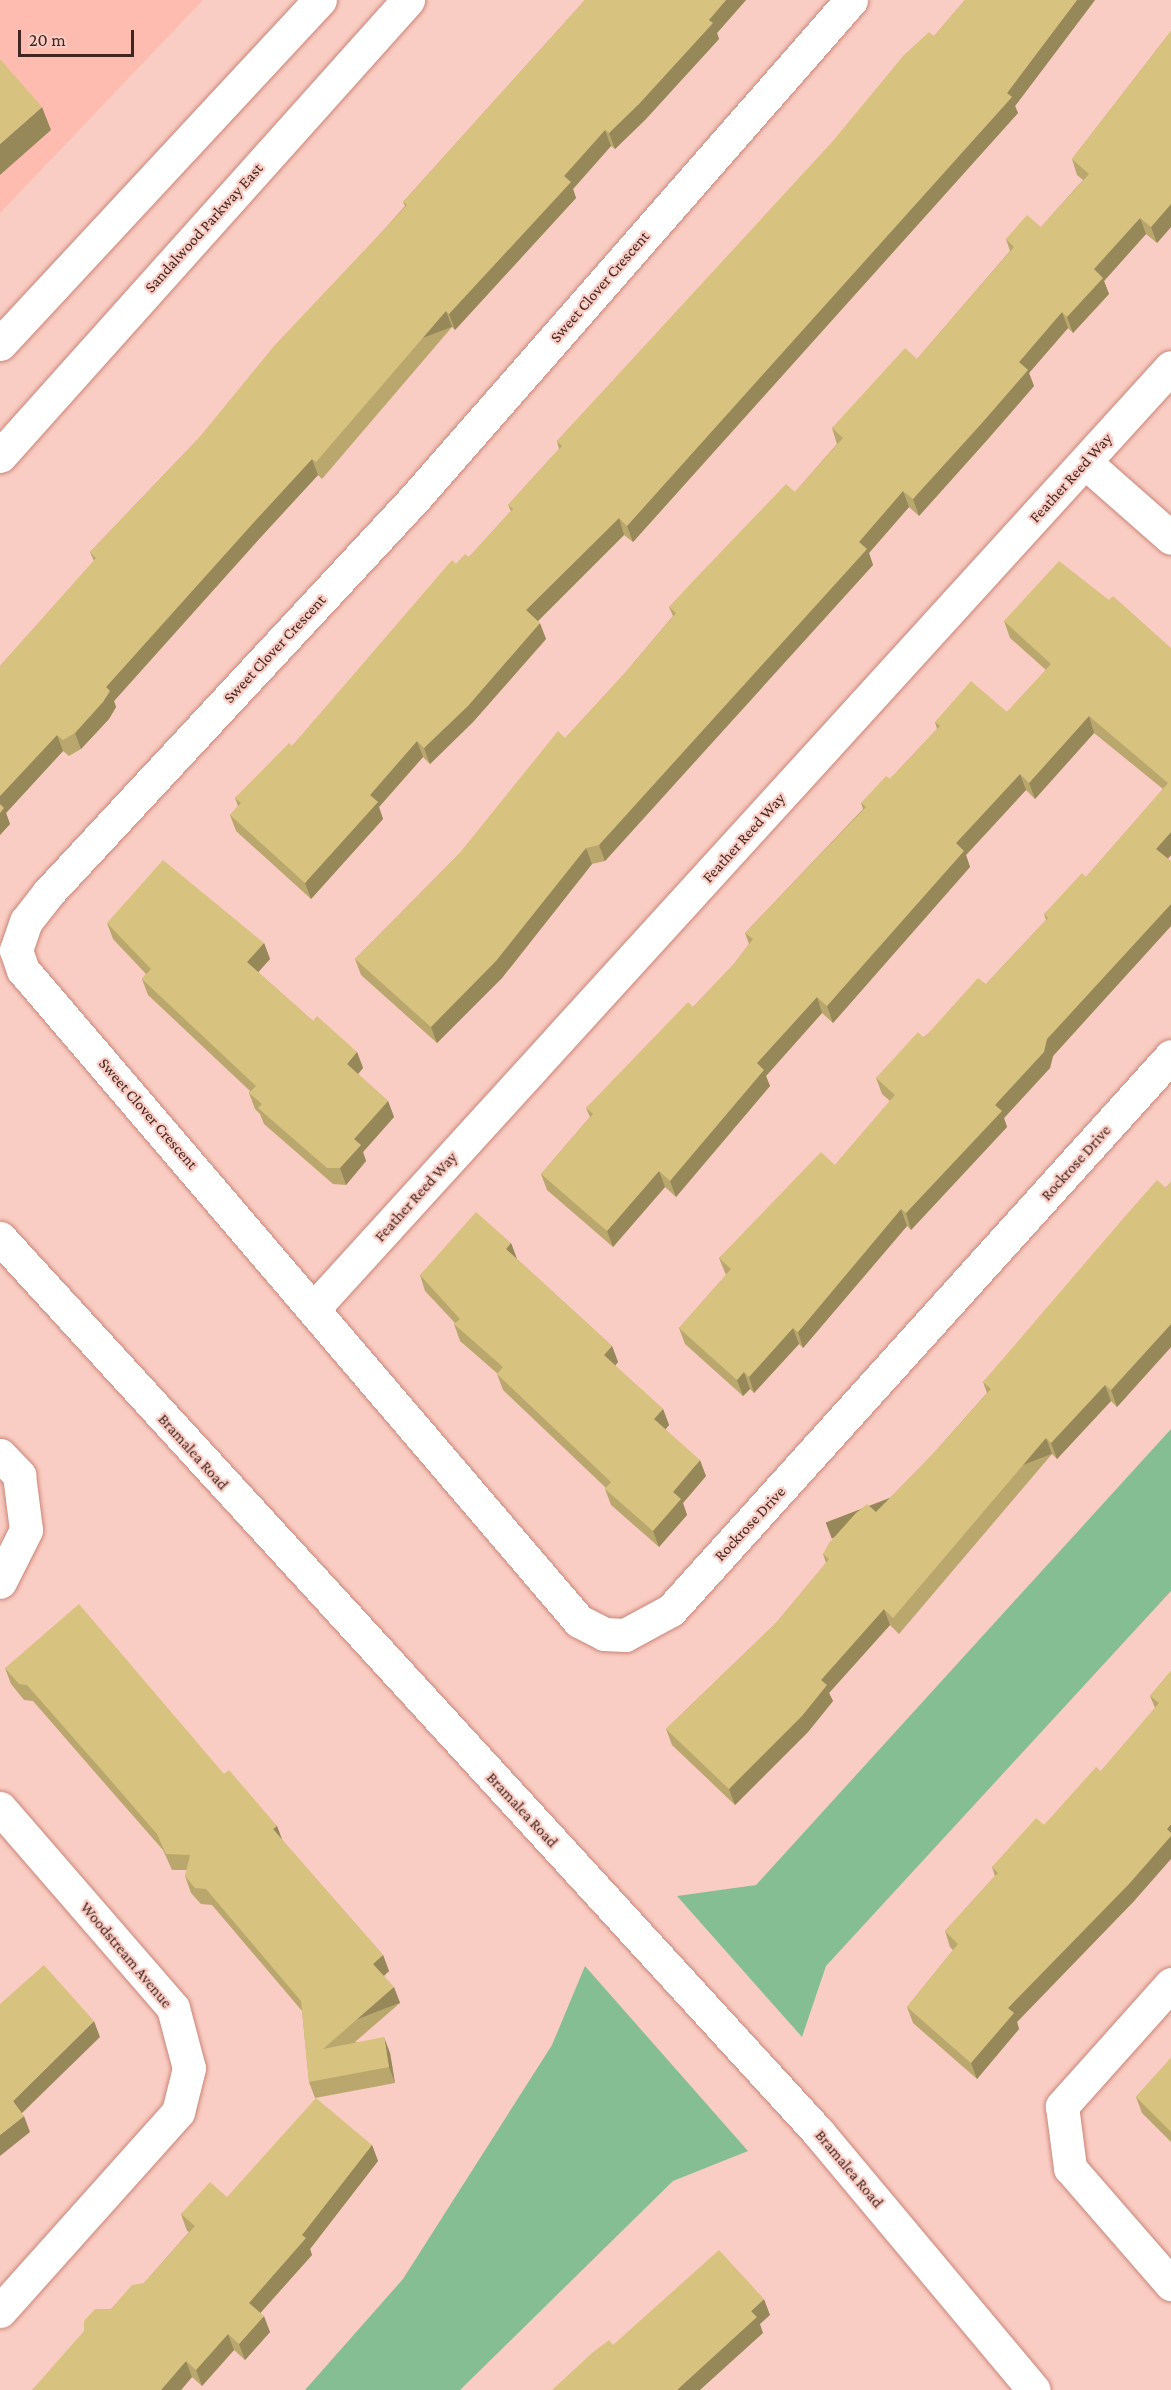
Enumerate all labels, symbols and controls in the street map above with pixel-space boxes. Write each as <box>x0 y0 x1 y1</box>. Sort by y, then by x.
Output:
scale bar <box>21 18 136 56</box>
text: 20 m <box>29 30 66 50</box>
street label: Sandalwood Parkway East <box>141 159 267 297</box>
street label: Sweet Clover Crescent <box>546 227 654 347</box>
street label: Feather Reed Way <box>1026 429 1116 527</box>
street label: Sweet Clover Crescent <box>220 591 330 707</box>
street label: Feather Reed Way <box>699 789 789 887</box>
street label: Sweet Clover Crescent <box>94 1054 202 1174</box>
street label: Rockrose Drive <box>1037 1121 1115 1205</box>
street label: Feather Reed Way <box>371 1148 461 1246</box>
street label: Bramalea Road <box>154 1410 232 1494</box>
street label: Rockrose Drive <box>711 1483 789 1565</box>
street label: Bramalea Road <box>482 1768 562 1852</box>
street label: Woodstream Avenue <box>76 1898 176 2012</box>
street label: Bramalea Road <box>811 2126 887 2212</box>

